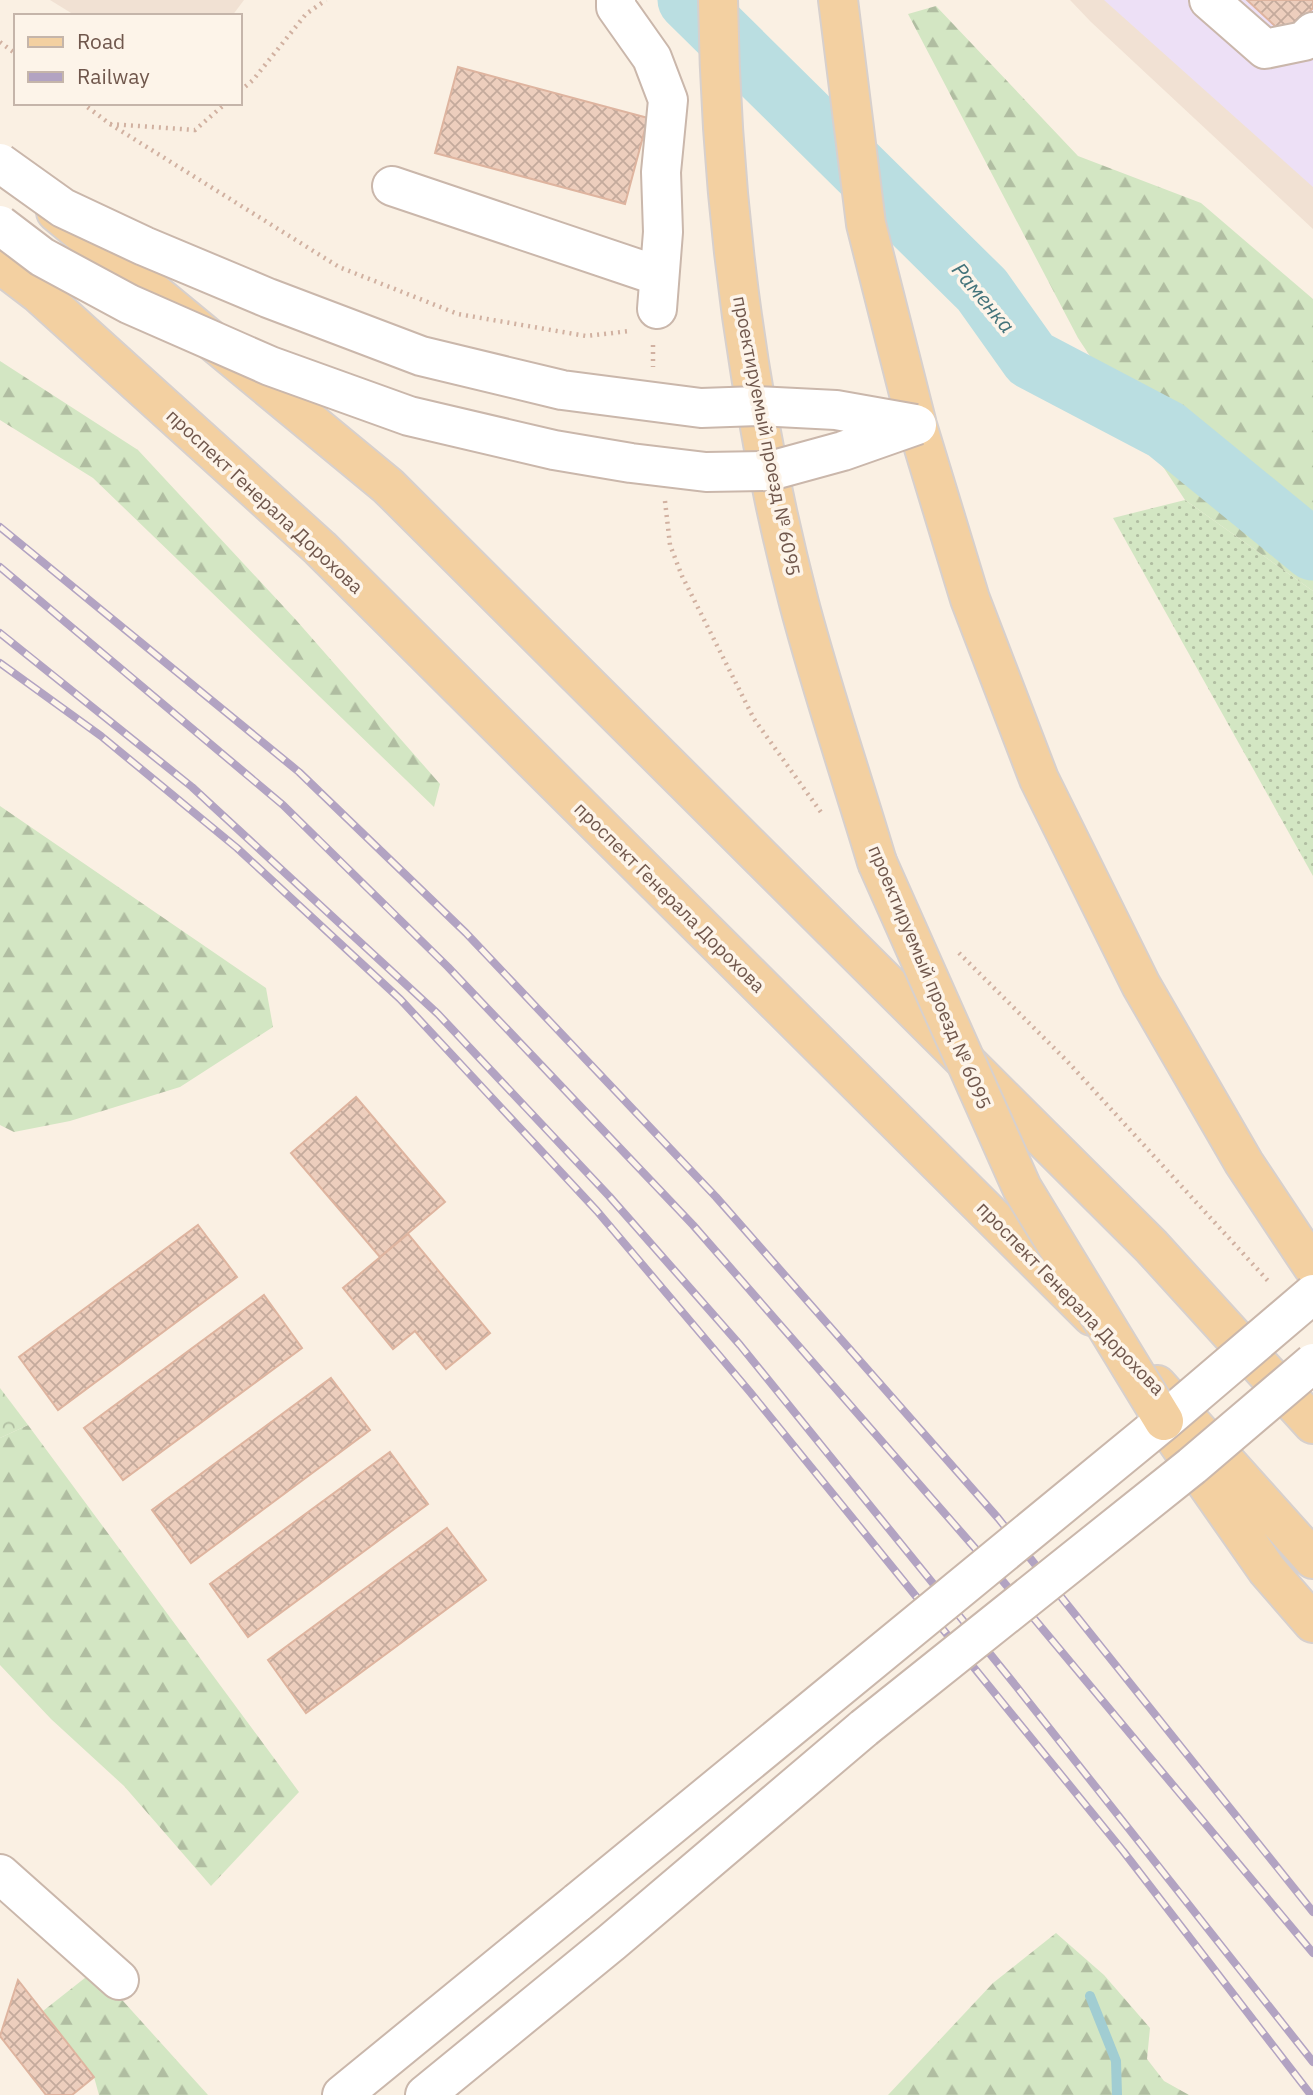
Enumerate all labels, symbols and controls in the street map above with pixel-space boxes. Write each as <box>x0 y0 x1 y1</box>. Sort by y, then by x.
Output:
legend <box>14 14 242 105</box>
text: Road <box>77 27 125 55</box>
text: Railway <box>77 62 150 90</box>
water label: Раменка <box>946 256 1022 339</box>
street label: проектируемый проезд № 6095 <box>728 294 806 578</box>
street label: проспект Генерала Дорохова <box>162 404 368 598</box>
street label: проспект Генерала Дорохова <box>570 797 770 997</box>
street label: проектируемый проезд № 6095 <box>863 841 997 1113</box>
street label: проспект Генерала Дорохова <box>972 1196 1170 1400</box>

